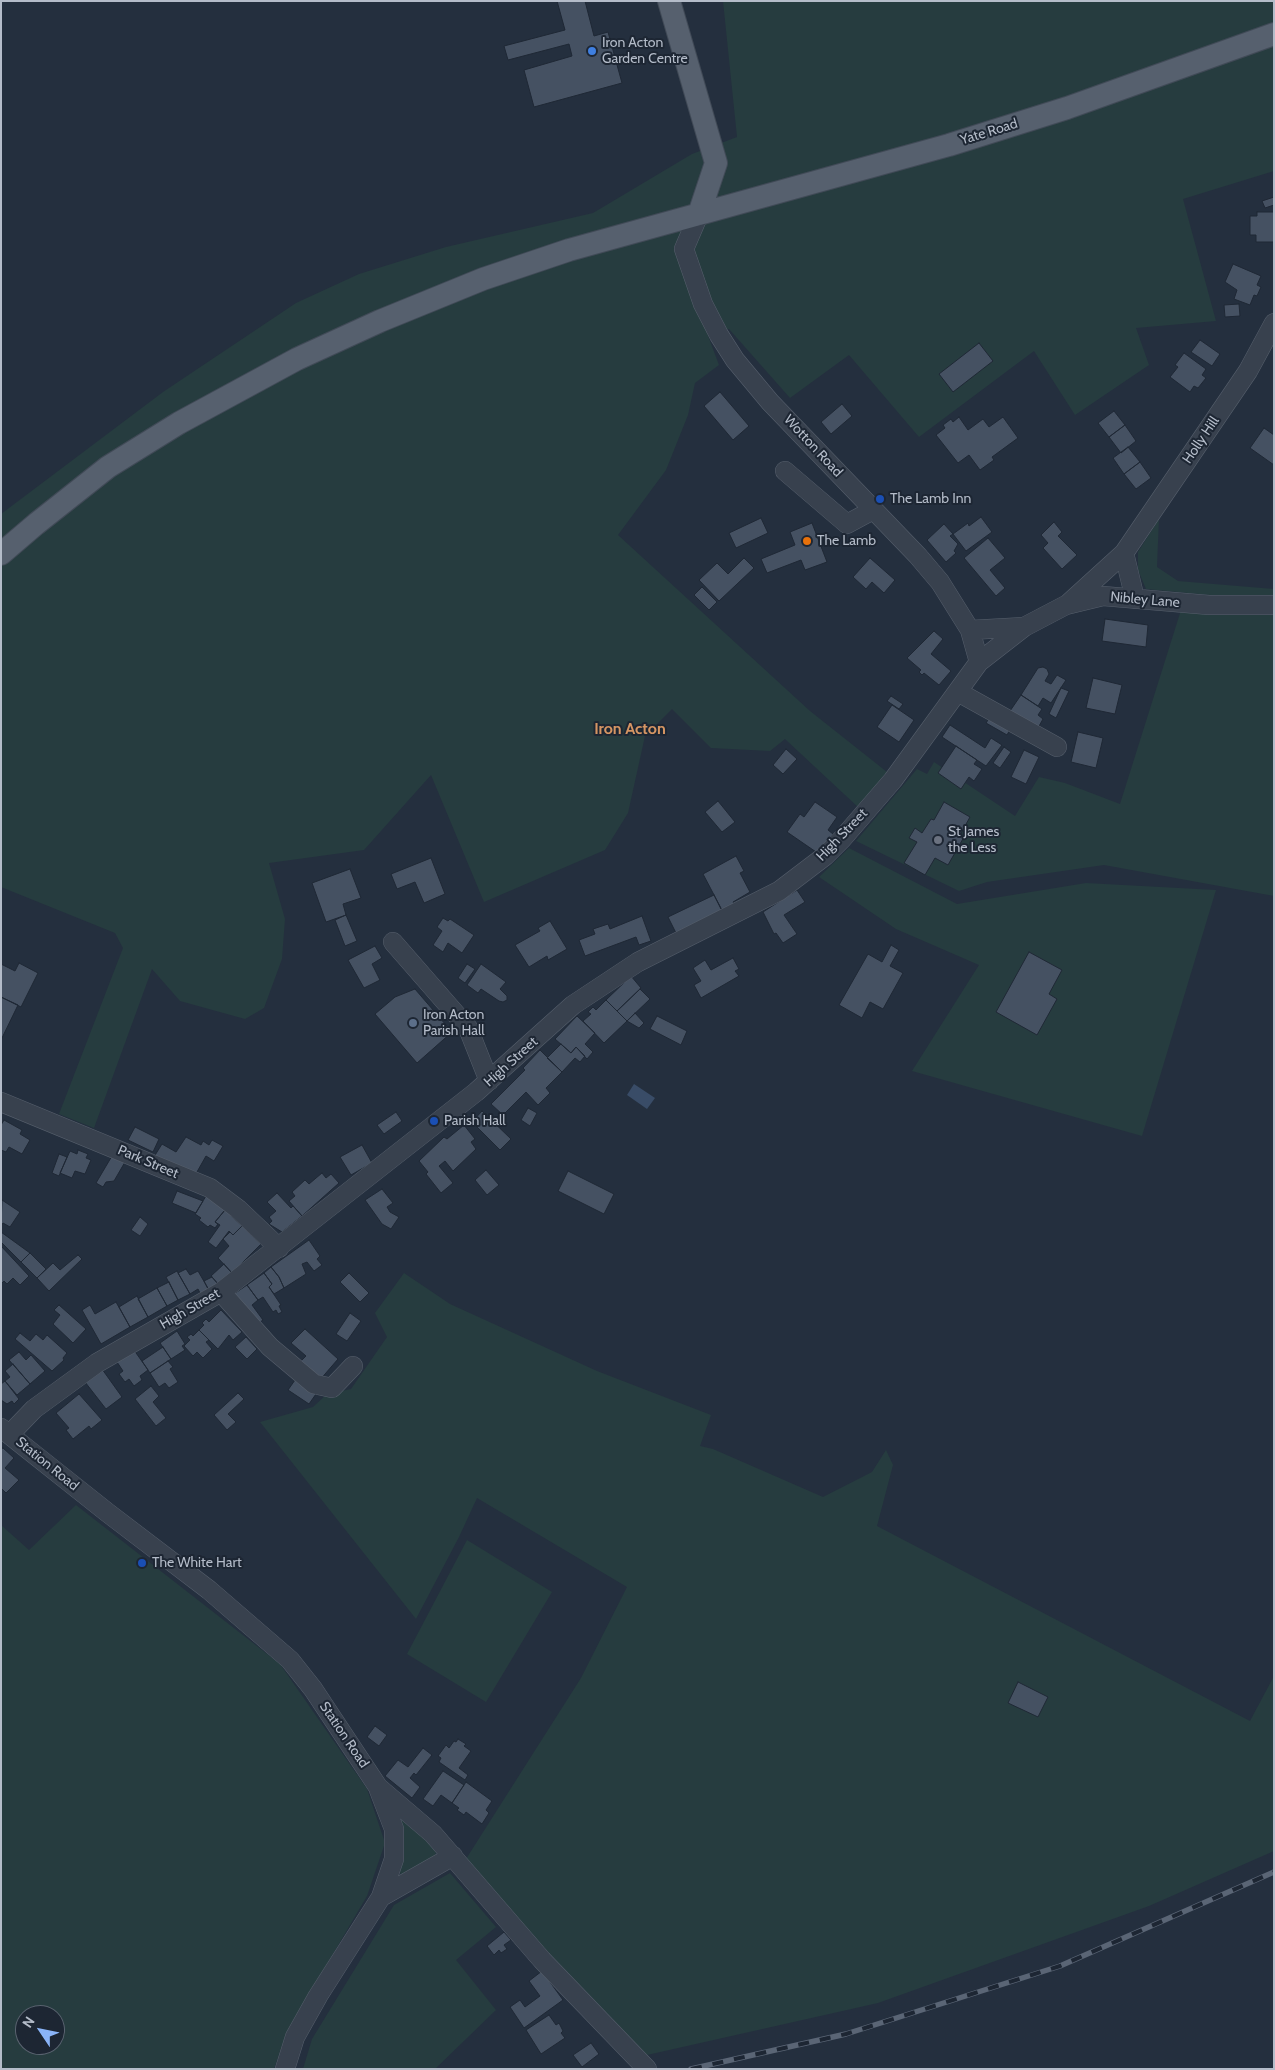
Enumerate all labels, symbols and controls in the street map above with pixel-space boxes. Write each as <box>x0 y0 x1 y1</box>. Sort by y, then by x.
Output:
place label: Iron Acton Garden Centre <box>602 35 688 68</box>
marker: Iron Acton Garden Centre <box>586 45 598 57</box>
street label: Yate Road <box>958 115 1020 149</box>
street label: Wotton Road <box>780 411 846 481</box>
street label: Holly Hill <box>1179 413 1223 467</box>
place label: The Lamb Inn <box>890 491 971 507</box>
marker: The Lamb Inn <box>874 493 886 505</box>
place label: The Lamb <box>817 533 876 549</box>
marker: The Lamb <box>801 535 813 547</box>
street label: Nibley Lane <box>1110 589 1180 611</box>
district label: Iron Acton <box>594 719 666 739</box>
street label: High Street <box>813 805 871 865</box>
place label: St James the Less <box>948 824 999 856</box>
marker: St James the Less <box>932 834 944 846</box>
place label: Iron Acton Parish Hall <box>423 1007 485 1040</box>
marker: Iron Acton Parish Hall <box>407 1017 419 1029</box>
street label: High Street <box>481 1034 541 1090</box>
place label: Parish Hall <box>444 1113 506 1129</box>
marker: Parish Hall <box>428 1115 440 1127</box>
street label: Park Street <box>115 1142 181 1182</box>
street label: High Street <box>157 1285 223 1333</box>
street label: Station Road <box>12 1434 82 1494</box>
place label: The White Hart <box>152 1555 242 1571</box>
marker: The White Hart <box>136 1557 148 1569</box>
street label: Station Road <box>316 1699 372 1771</box>
north arrow <box>15 2005 65 2055</box>
text: N <box>18 2013 39 2031</box>

